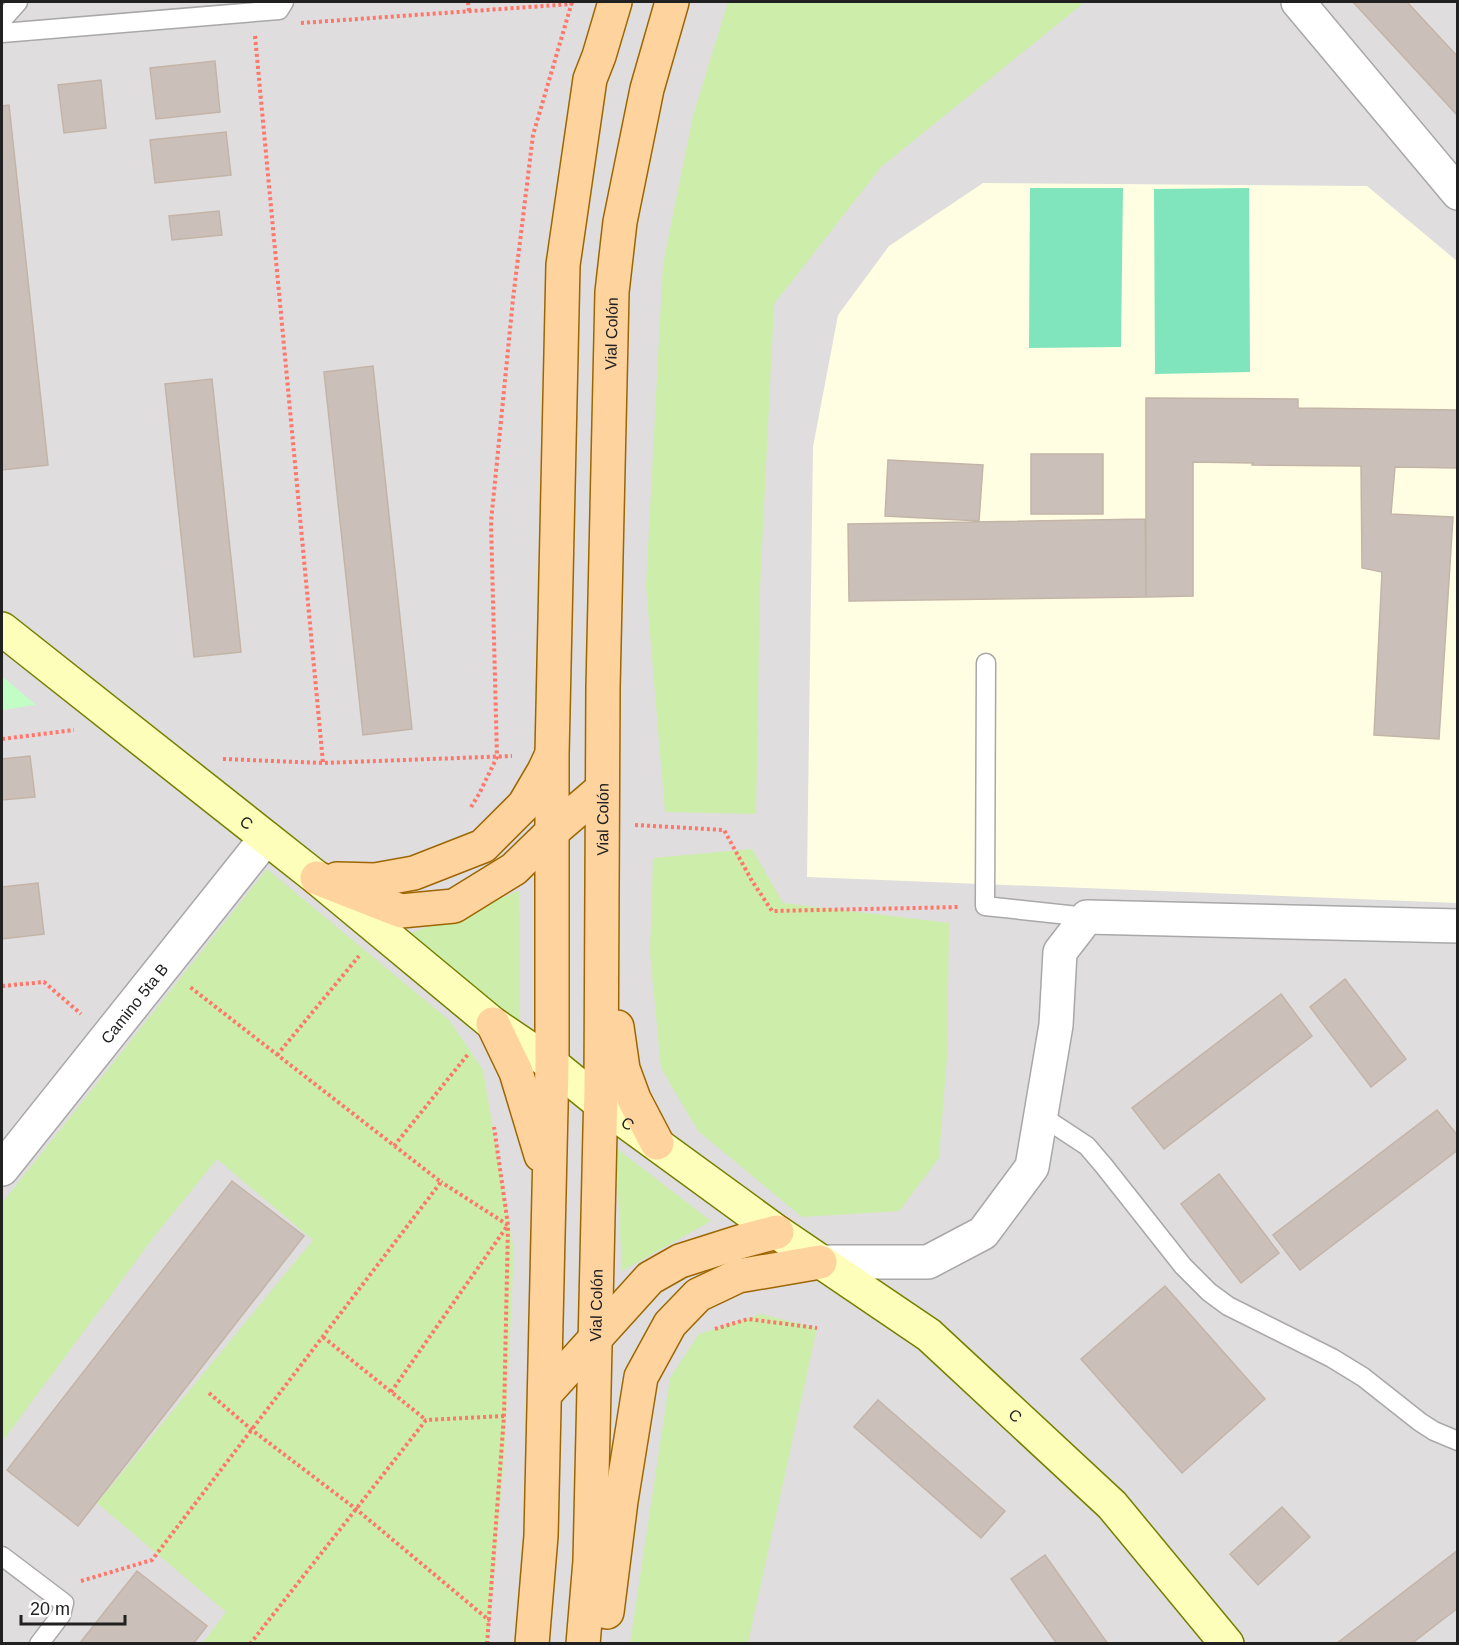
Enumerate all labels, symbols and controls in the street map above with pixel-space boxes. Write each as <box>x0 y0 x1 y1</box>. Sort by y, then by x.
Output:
street label: Vial Colón <box>602 297 620 370</box>
street label: Vial Colón <box>594 783 611 856</box>
street label: C <box>237 812 257 833</box>
street label: Camino 5ta B <box>97 960 171 1046</box>
street label: C <box>618 1113 638 1134</box>
street label: Vial Colón <box>587 1269 605 1342</box>
street label: C <box>1005 1405 1026 1425</box>
scale bar <box>21 1588 124 1626</box>
text: 20 m <box>30 1599 70 1619</box>

